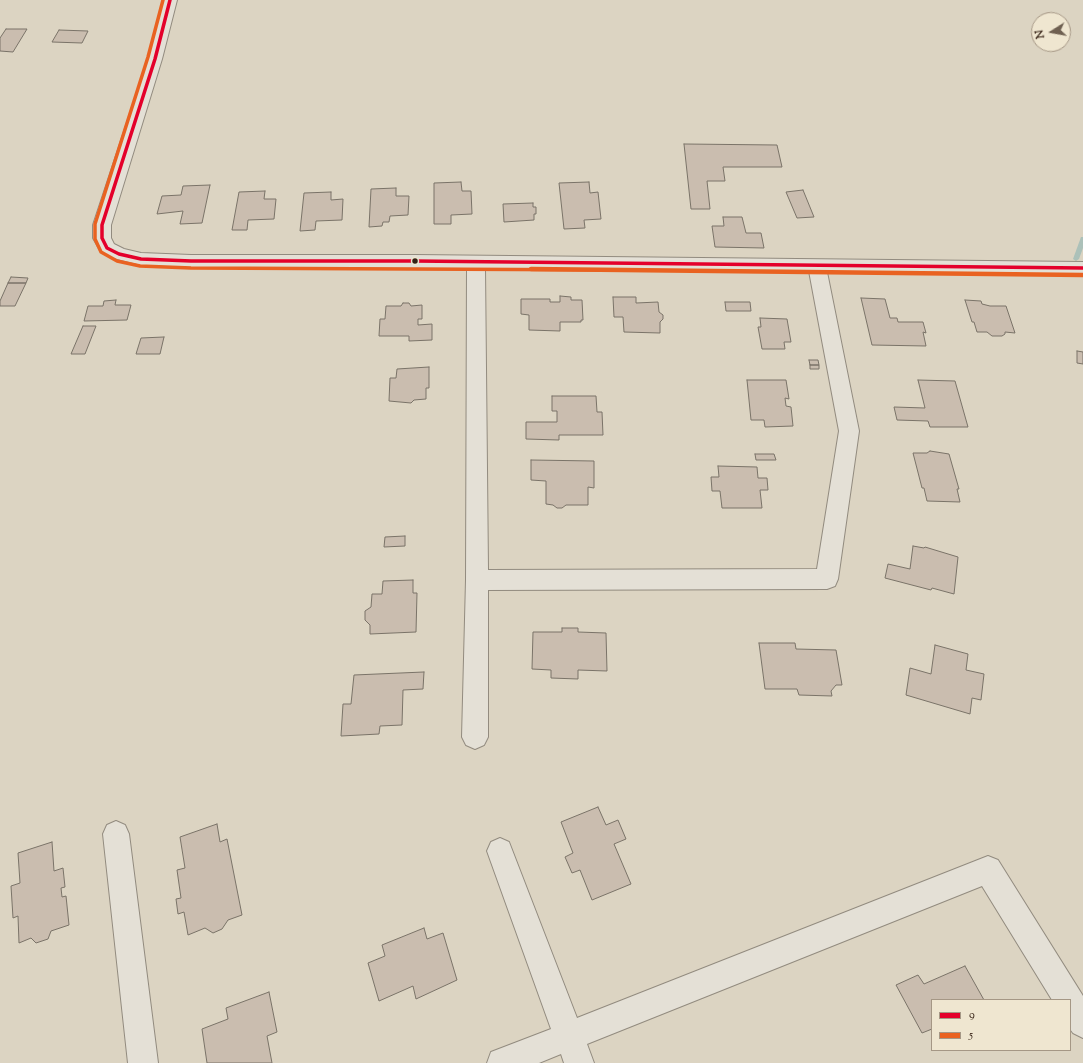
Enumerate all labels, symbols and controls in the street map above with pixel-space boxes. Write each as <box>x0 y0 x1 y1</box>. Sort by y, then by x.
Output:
north arrow <box>1031 12 1071 52</box>
text: N <box>1032 28 1049 40</box>
unlabelled marker <box>410 256 420 266</box>
legend <box>931 999 1071 1051</box>
text: 9 <box>969 1006 975 1024</box>
text: 5 <box>969 1026 973 1044</box>

